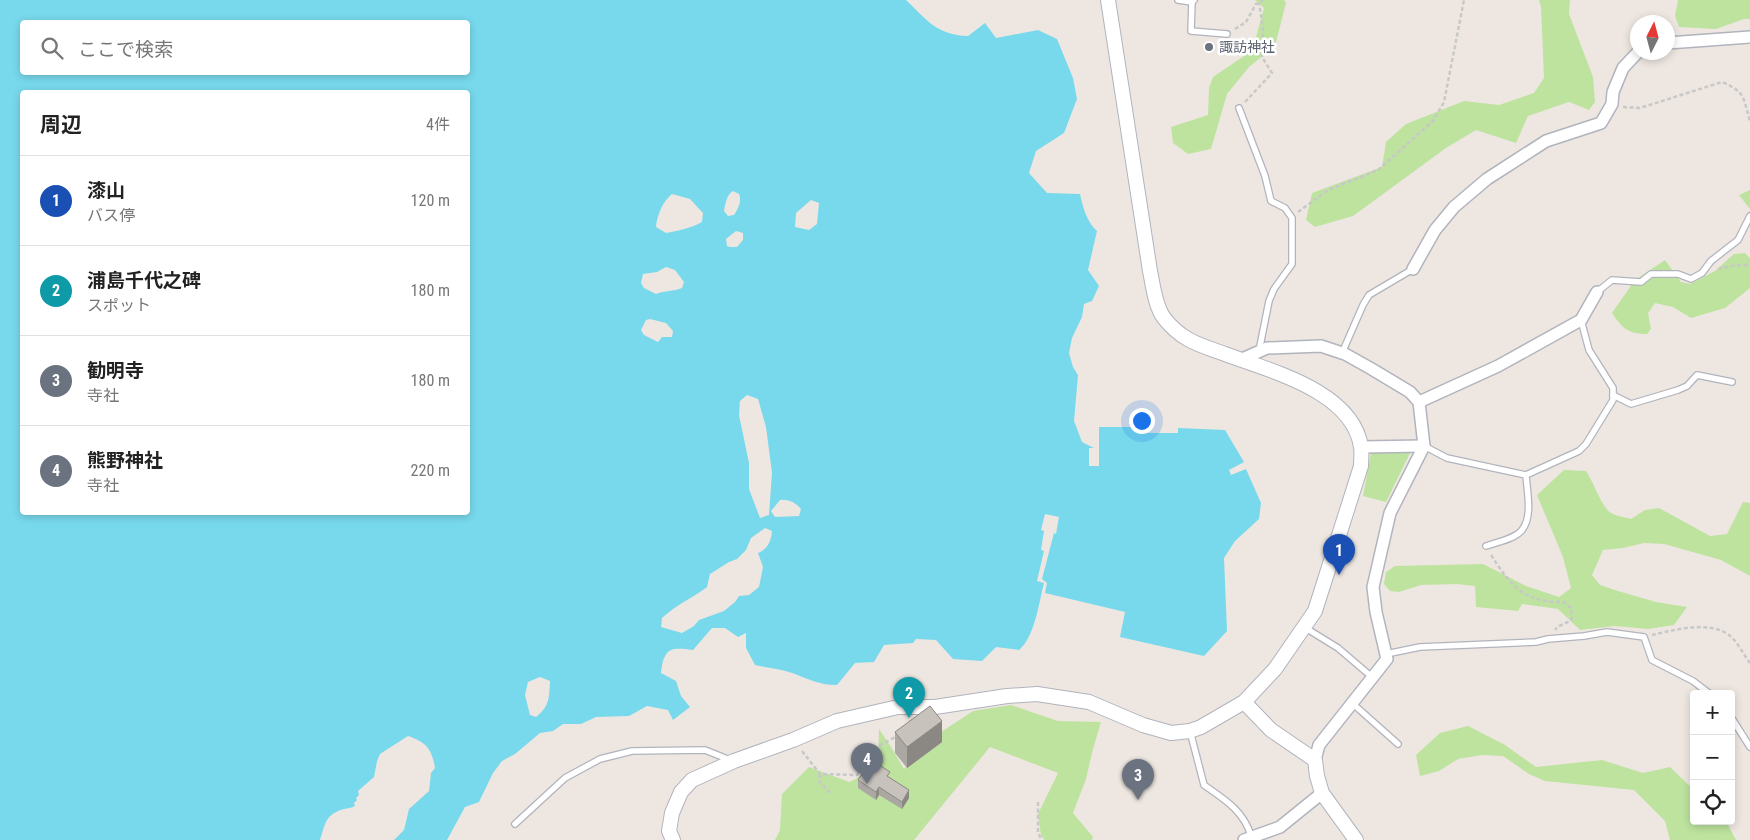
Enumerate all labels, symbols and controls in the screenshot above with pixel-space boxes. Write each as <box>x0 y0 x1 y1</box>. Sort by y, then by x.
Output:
north arrow <box>1630 15 1675 60</box>
search box <box>20 20 470 75</box>
icon: search <box>38 34 66 62</box>
text: ここで検索 <box>78 38 173 61</box>
place label: 諏訪神社 <box>1219 39 1275 55</box>
marker: 諏訪神社 <box>1203 41 1215 53</box>
text: 周辺 <box>40 113 82 137</box>
text: 4件 <box>426 115 450 134</box>
text: 漆山 <box>87 179 125 202</box>
text: 1 <box>52 191 60 210</box>
text: 120 m <box>411 191 450 210</box>
text: バス停 <box>87 206 135 225</box>
text: 浦島千代之碑 <box>87 269 201 292</box>
text: 2 <box>52 281 60 300</box>
text: 180 m <box>411 281 450 300</box>
text: スポット <box>87 296 151 315</box>
text: 勧明寺 <box>87 359 144 382</box>
text: 3 <box>52 371 60 390</box>
text: 180 m <box>411 371 450 390</box>
text: 寺社 <box>87 386 119 405</box>
your location <box>1129 408 1155 434</box>
text: 熊野神社 <box>87 449 163 472</box>
text: 4 <box>52 461 60 480</box>
text: 220 m <box>411 461 450 480</box>
text: 寺社 <box>87 476 119 495</box>
pin: 1 <box>1323 534 1355 575</box>
pin: 2 <box>893 677 925 718</box>
map controls <box>1690 690 1735 825</box>
button: + <box>1690 690 1735 735</box>
button: − <box>1690 735 1735 780</box>
pin: 4 <box>851 743 883 784</box>
pin: 3 <box>1122 759 1154 800</box>
button: locate <box>1690 780 1735 825</box>

